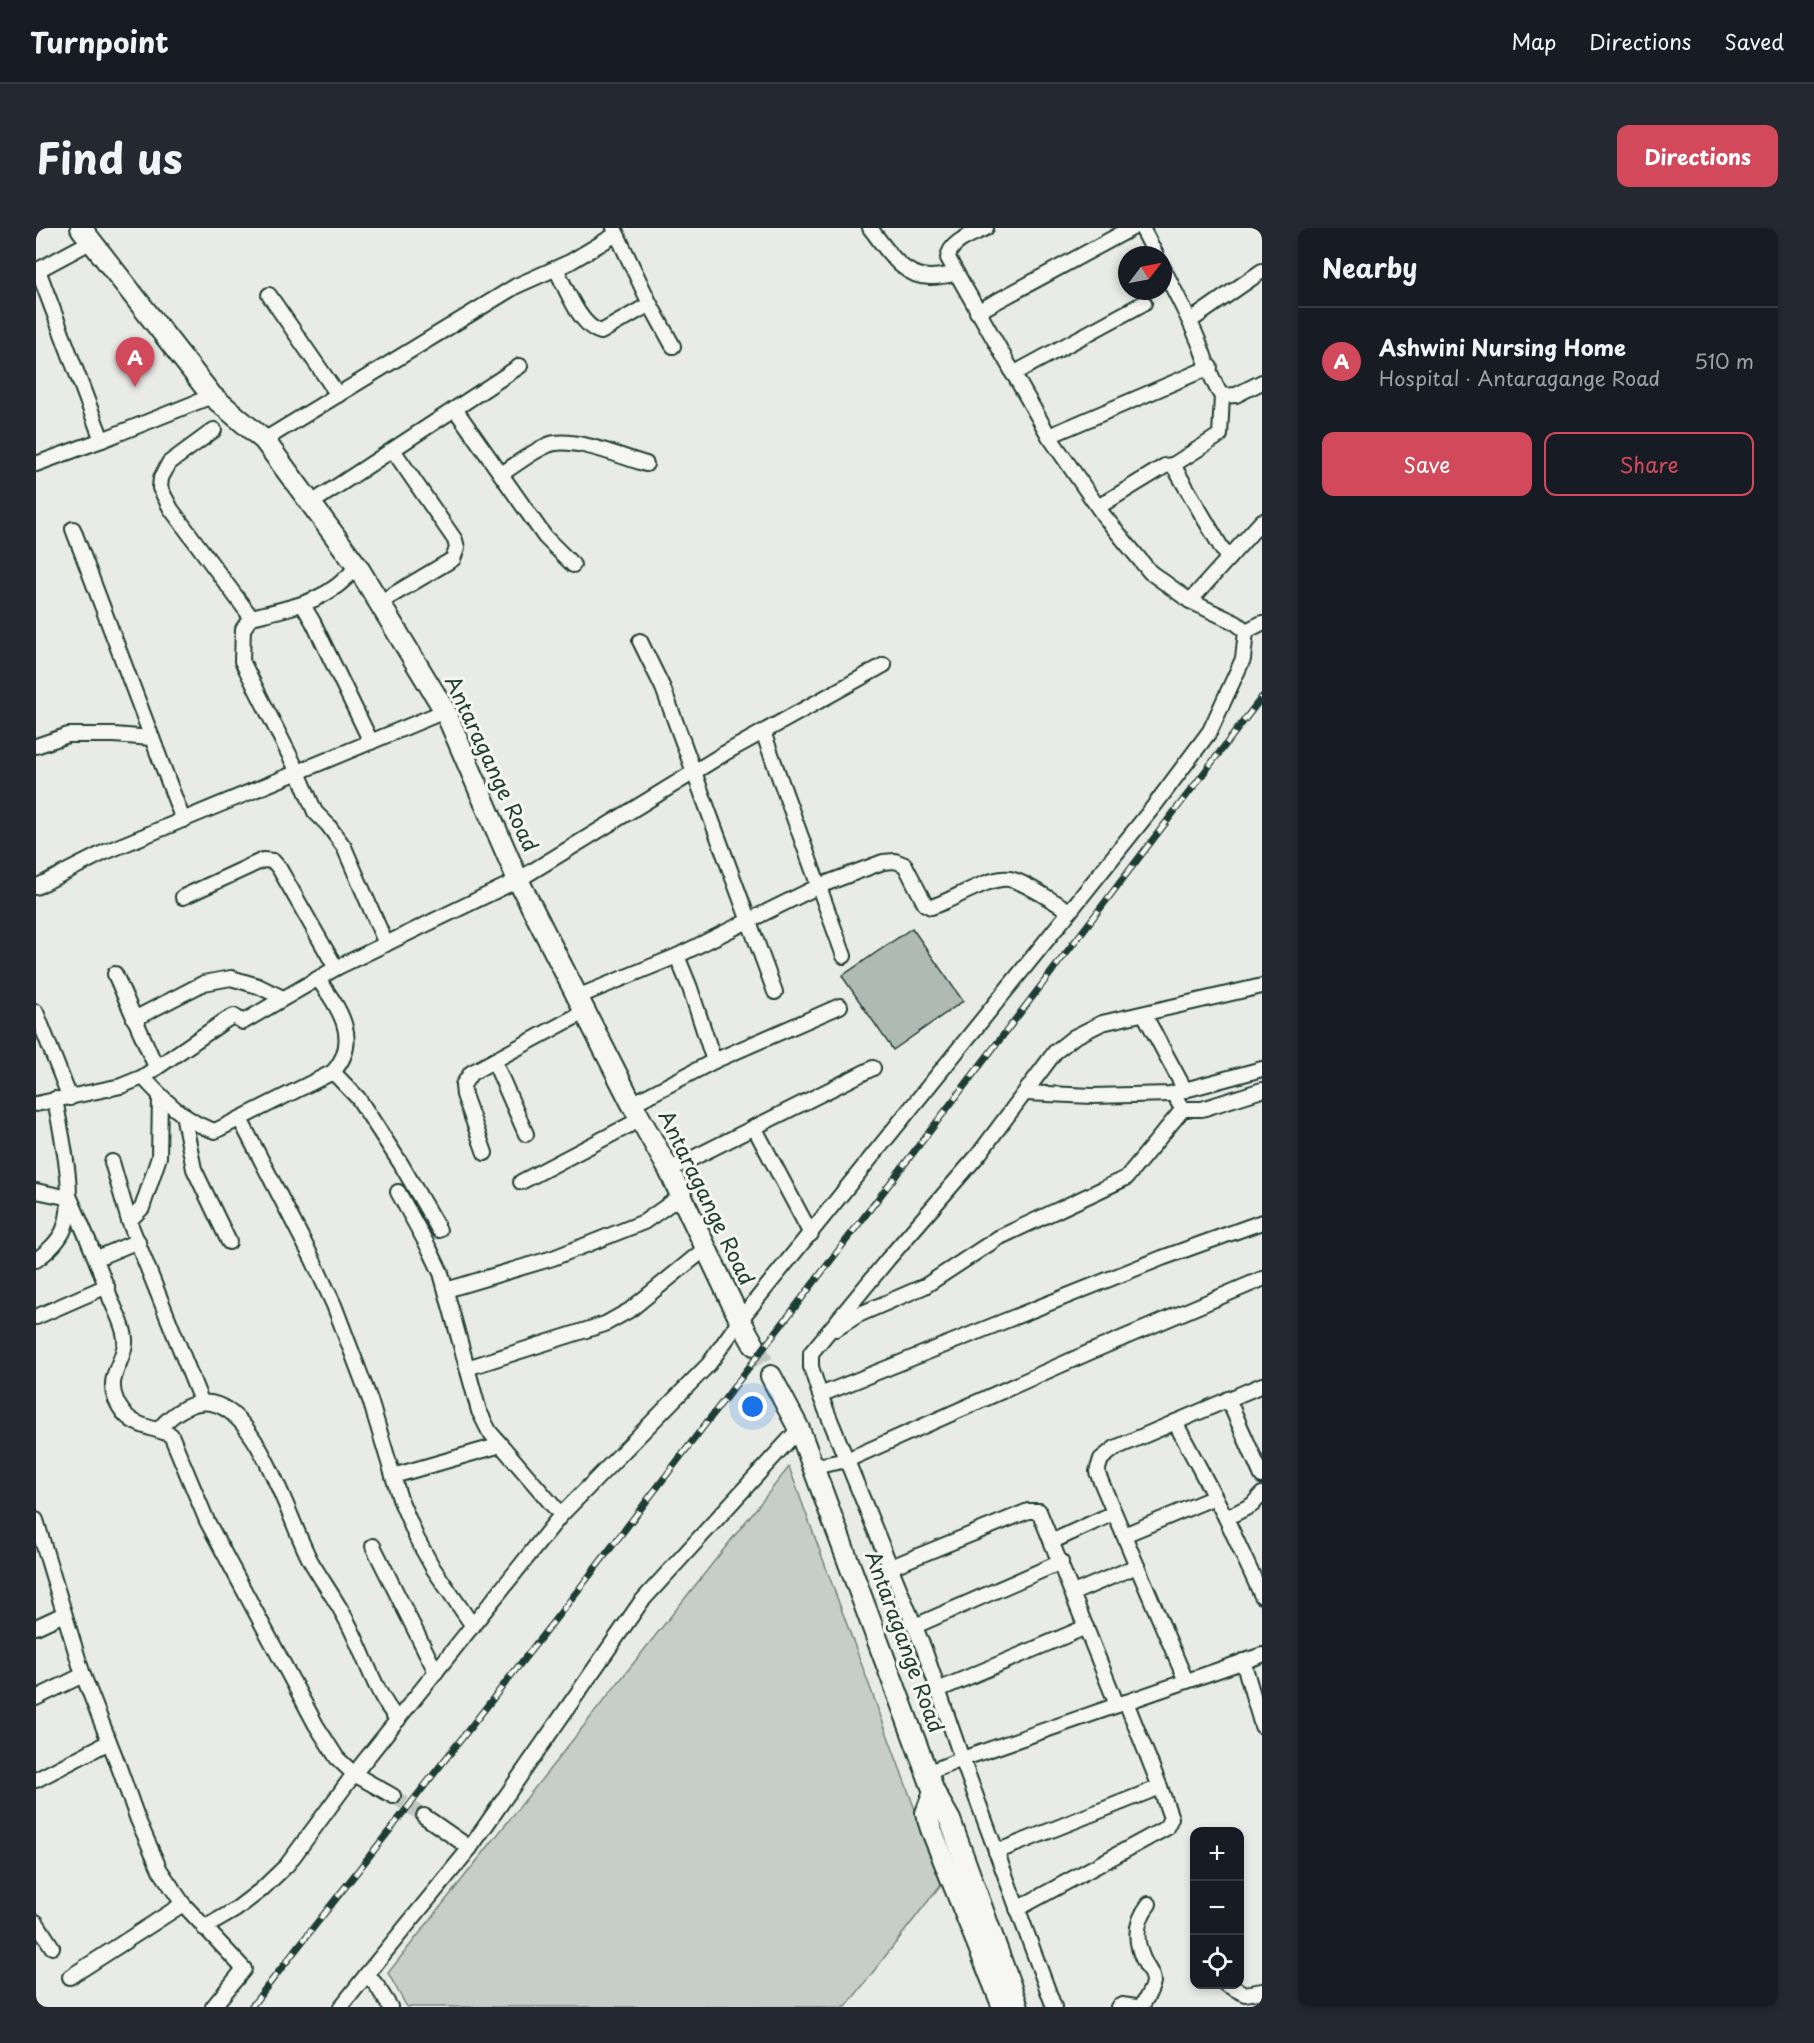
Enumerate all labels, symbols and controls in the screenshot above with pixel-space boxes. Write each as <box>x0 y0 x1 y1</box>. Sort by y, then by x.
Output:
text: Turnpoint <box>30 20 169 63</box>
text: Map <box>1511 25 1556 57</box>
text: Directions <box>1589 25 1691 57</box>
text: Saved <box>1724 25 1784 57</box>
text: Find us <box>36 125 183 188</box>
button: Directions <box>1617 125 1778 187</box>
north arrow <box>1118 246 1172 300</box>
text: Nearby <box>1322 248 1417 287</box>
text: Ashwini Nursing Home <box>1379 330 1626 363</box>
pin: A <box>116 338 154 387</box>
text: A <box>1334 346 1349 376</box>
text: 510 m <box>1694 346 1754 376</box>
text: Hospital · Antaragange Road <box>1379 363 1660 393</box>
button: Save <box>1322 432 1532 496</box>
button: Share <box>1544 432 1754 496</box>
street label: Antaragange Road <box>438 670 548 857</box>
street label: Antaragange Road <box>651 1104 764 1290</box>
your location <box>738 1392 767 1421</box>
street label: Antaragange Road <box>858 1546 954 1737</box>
map controls <box>1190 1827 1244 1989</box>
button: + <box>1190 1827 1244 1881</box>
button: − <box>1190 1881 1244 1935</box>
button: locate <box>1190 1935 1244 1989</box>

